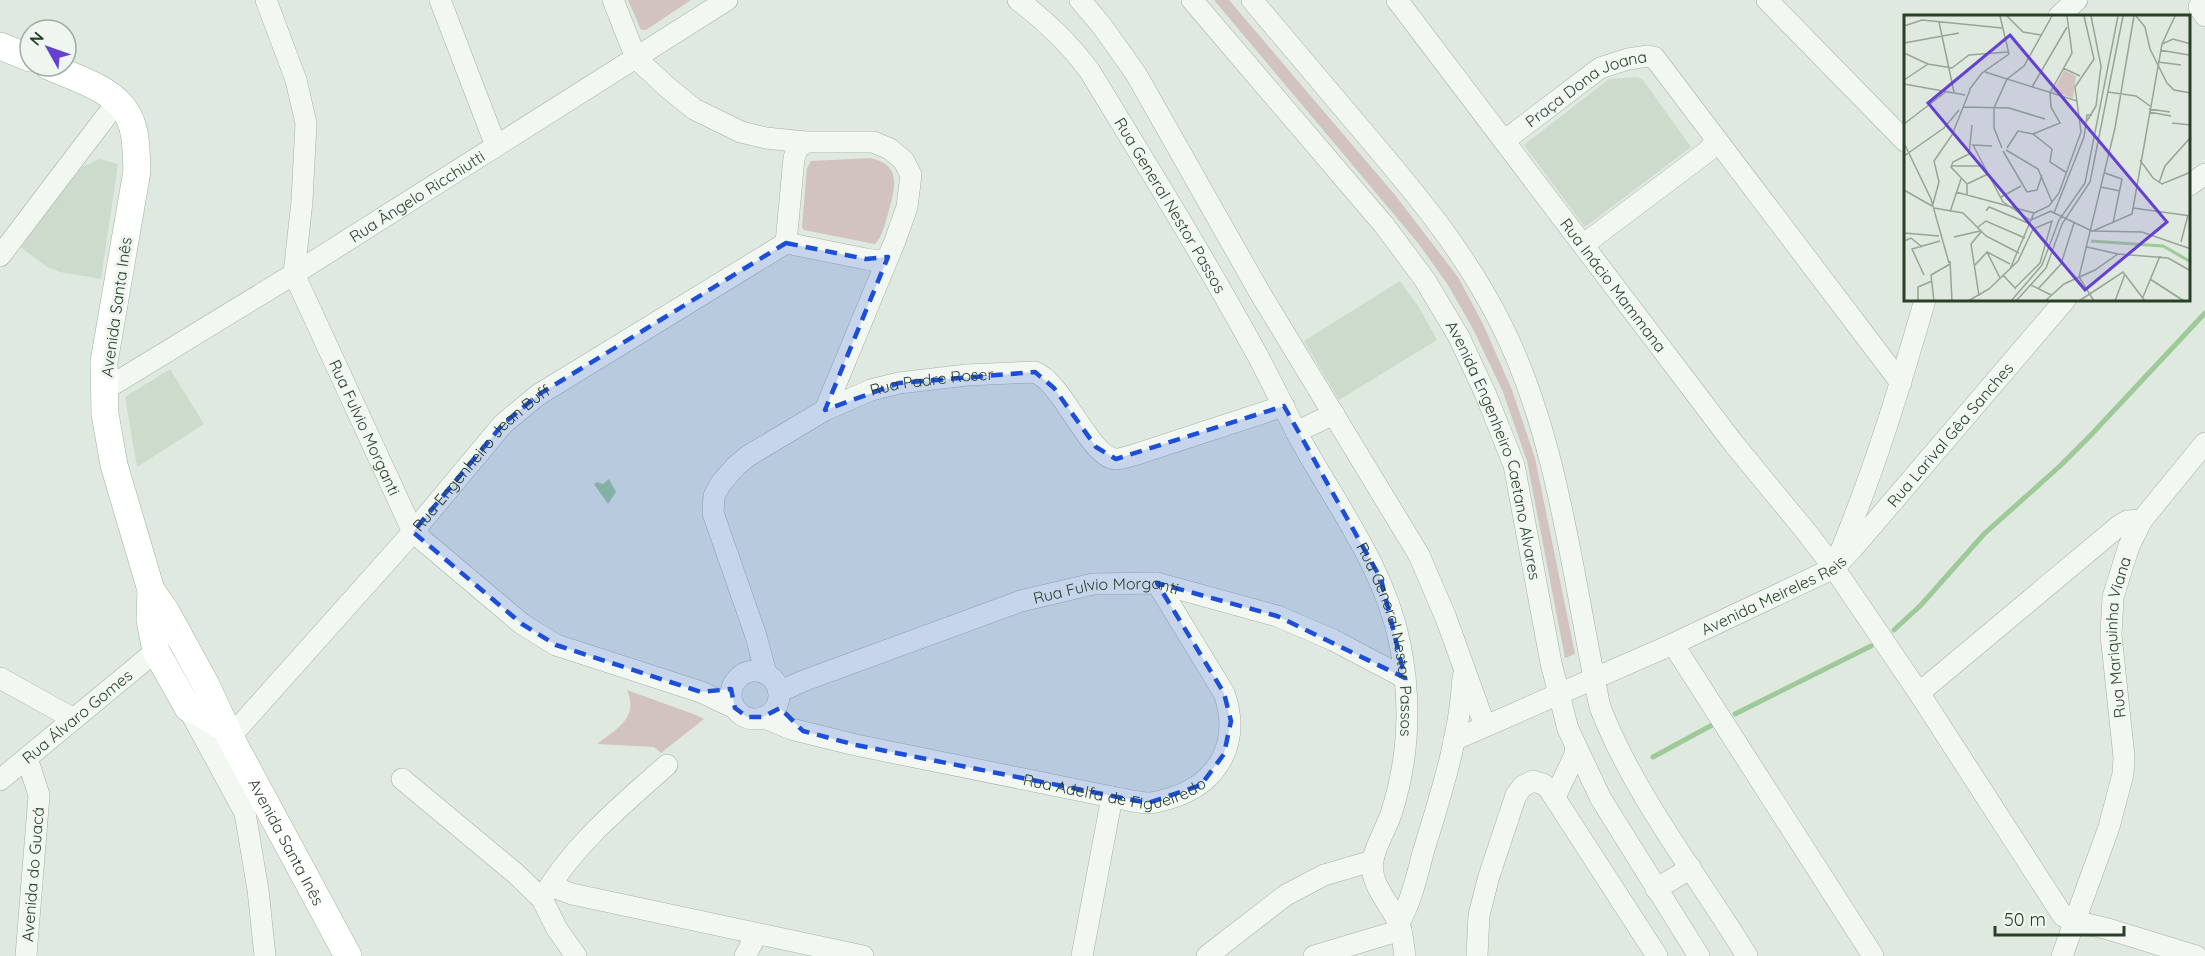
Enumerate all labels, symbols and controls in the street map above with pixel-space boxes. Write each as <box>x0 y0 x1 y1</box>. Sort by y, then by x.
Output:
inset map <box>1904 15 2190 302</box>
north arrow <box>18 18 78 78</box>
text: N <box>25 27 48 49</box>
street label: Praça Dona Joana <box>1521 46 1648 131</box>
street label: Rua General Nestor Passos <box>1110 114 1231 297</box>
street label: Rua Ângelo Ricchiutti <box>345 146 488 247</box>
street label: Rua Inácio Mammana <box>1556 214 1671 356</box>
street label: Avenida Santa Inês <box>96 236 136 378</box>
street label: Avenida Engenheiro Caetano Alvares <box>1441 317 1545 581</box>
street label: Rua Fulvio Morganti <box>325 356 405 498</box>
street label: Rua Larival Gêa Sanches <box>1883 358 2017 511</box>
street label: Rua Padre Roser <box>868 364 994 400</box>
street label: Rua Engenheiro Jean Buff <box>408 380 554 535</box>
street label: Rua General Nestor Passos <box>1352 539 1417 737</box>
street label: Avenida Meireles Reis <box>1698 551 1851 639</box>
street label: Rua Mariquinha Viana <box>2101 554 2135 719</box>
street label: Rua Fulvio Morganti <box>1031 573 1181 608</box>
street label: Rua Álvaro Gomes <box>18 665 136 768</box>
street label: Rua Adelfa de Figueiredo <box>1018 766 1206 788</box>
text: Rua Adelfa de Figueiredo <box>1021 769 1210 813</box>
street label: Avenida Santa Inês <box>244 775 329 909</box>
street label: Avenida do Guacá <box>17 806 48 943</box>
scale bar <box>1995 899 2124 937</box>
text: 50 m <box>2004 908 2046 931</box>

